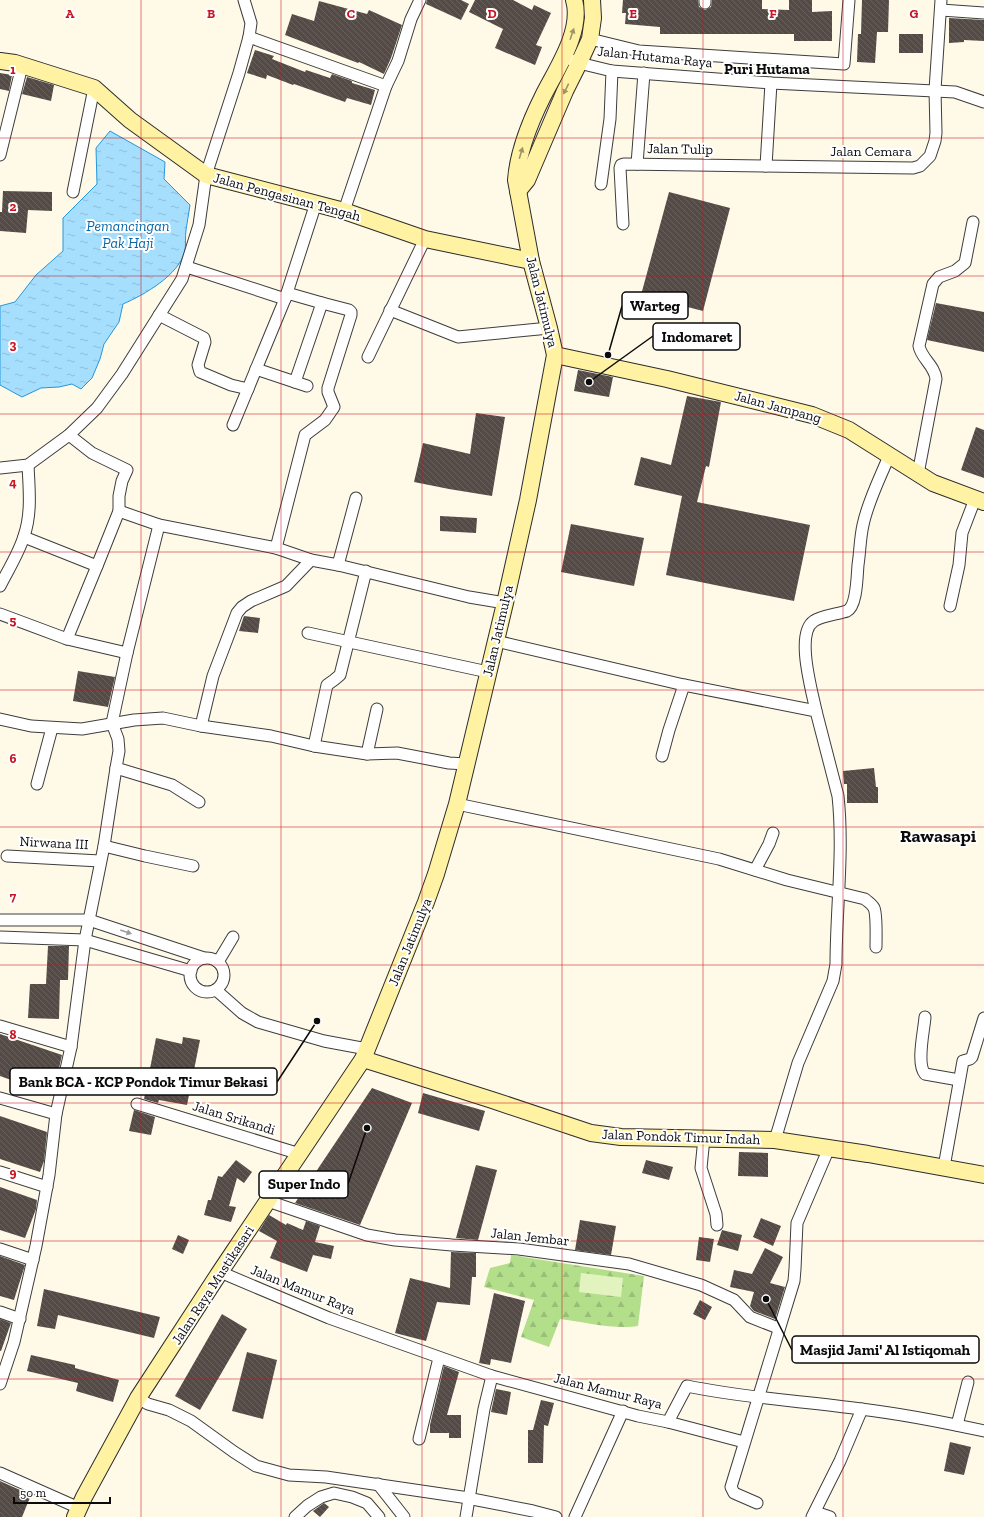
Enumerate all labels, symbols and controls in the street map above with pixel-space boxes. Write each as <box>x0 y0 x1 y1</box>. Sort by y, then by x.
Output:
text: A <box>66 6 75 21</box>
text: B <box>207 6 215 21</box>
text: C <box>347 6 355 21</box>
text: D <box>487 6 497 21</box>
text: E <box>629 6 637 21</box>
text: F <box>769 6 777 21</box>
text: G <box>910 6 919 21</box>
one-way arrow <box>569 27 575 39</box>
street label: Jalan Hutama Raya <box>597 43 714 72</box>
district label: Puri Hutama <box>724 60 810 78</box>
text: 1 <box>10 62 16 77</box>
one-way arrow <box>563 83 569 95</box>
street label: Jalan Tulip <box>647 140 713 158</box>
street label: Jalan Cemara <box>830 143 912 160</box>
one-way arrow <box>518 147 524 159</box>
street label: Jalan Pengasinan Tengah <box>212 169 363 225</box>
text: 2 <box>10 199 17 214</box>
water label: Pemancingan Pak Haji <box>86 217 170 252</box>
street label: Jalan Jatimulya <box>522 255 562 350</box>
callout: Warteg <box>622 292 688 319</box>
text: Warteg <box>630 297 680 315</box>
callout: Indomaret <box>653 323 740 350</box>
text: Indomaret <box>661 328 734 346</box>
text: 3 <box>10 337 17 352</box>
street label: Jalan Jampang <box>733 387 824 427</box>
text: 4 <box>9 475 17 490</box>
street label: Jalan Jatimulya <box>479 583 517 678</box>
text: 5 <box>10 613 17 628</box>
text: 6 <box>10 751 17 766</box>
district label: Rawasapi <box>900 825 977 847</box>
street label: Nirwana III <box>19 833 89 853</box>
text: 7 <box>10 889 17 904</box>
street label: Jalan Jatimulya <box>385 895 435 989</box>
one-way arrow <box>121 929 133 935</box>
text: 8 <box>9 1027 17 1042</box>
callout: Bank BCA - KCP Pondok Timur Bekasi <box>10 1068 277 1095</box>
text: Bank BCA - KCP Pondok Timur Bekasi <box>18 1073 268 1091</box>
street label: Jalan Srikandi <box>191 1097 277 1139</box>
street label: Jalan Pondok Timur Indah <box>601 1126 761 1148</box>
text: 9 <box>10 1165 17 1180</box>
callout: Super Indo <box>259 1171 348 1198</box>
text: Super Indo <box>268 1175 340 1193</box>
street label: Jalan Raya Mustikasari <box>168 1222 258 1348</box>
street label: Jalan Jembar <box>490 1224 570 1250</box>
street label: Jalan Mamur Raya <box>248 1261 358 1319</box>
callout: Masjid Jami' Al Istiqomah <box>792 1336 979 1363</box>
text: Masjid Jami' Al Istiqomah <box>800 1341 970 1359</box>
street label: Jalan Mamur Raya <box>552 1369 664 1413</box>
scale bar <box>14 1479 110 1505</box>
text: 50 m <box>20 1486 47 1500</box>

